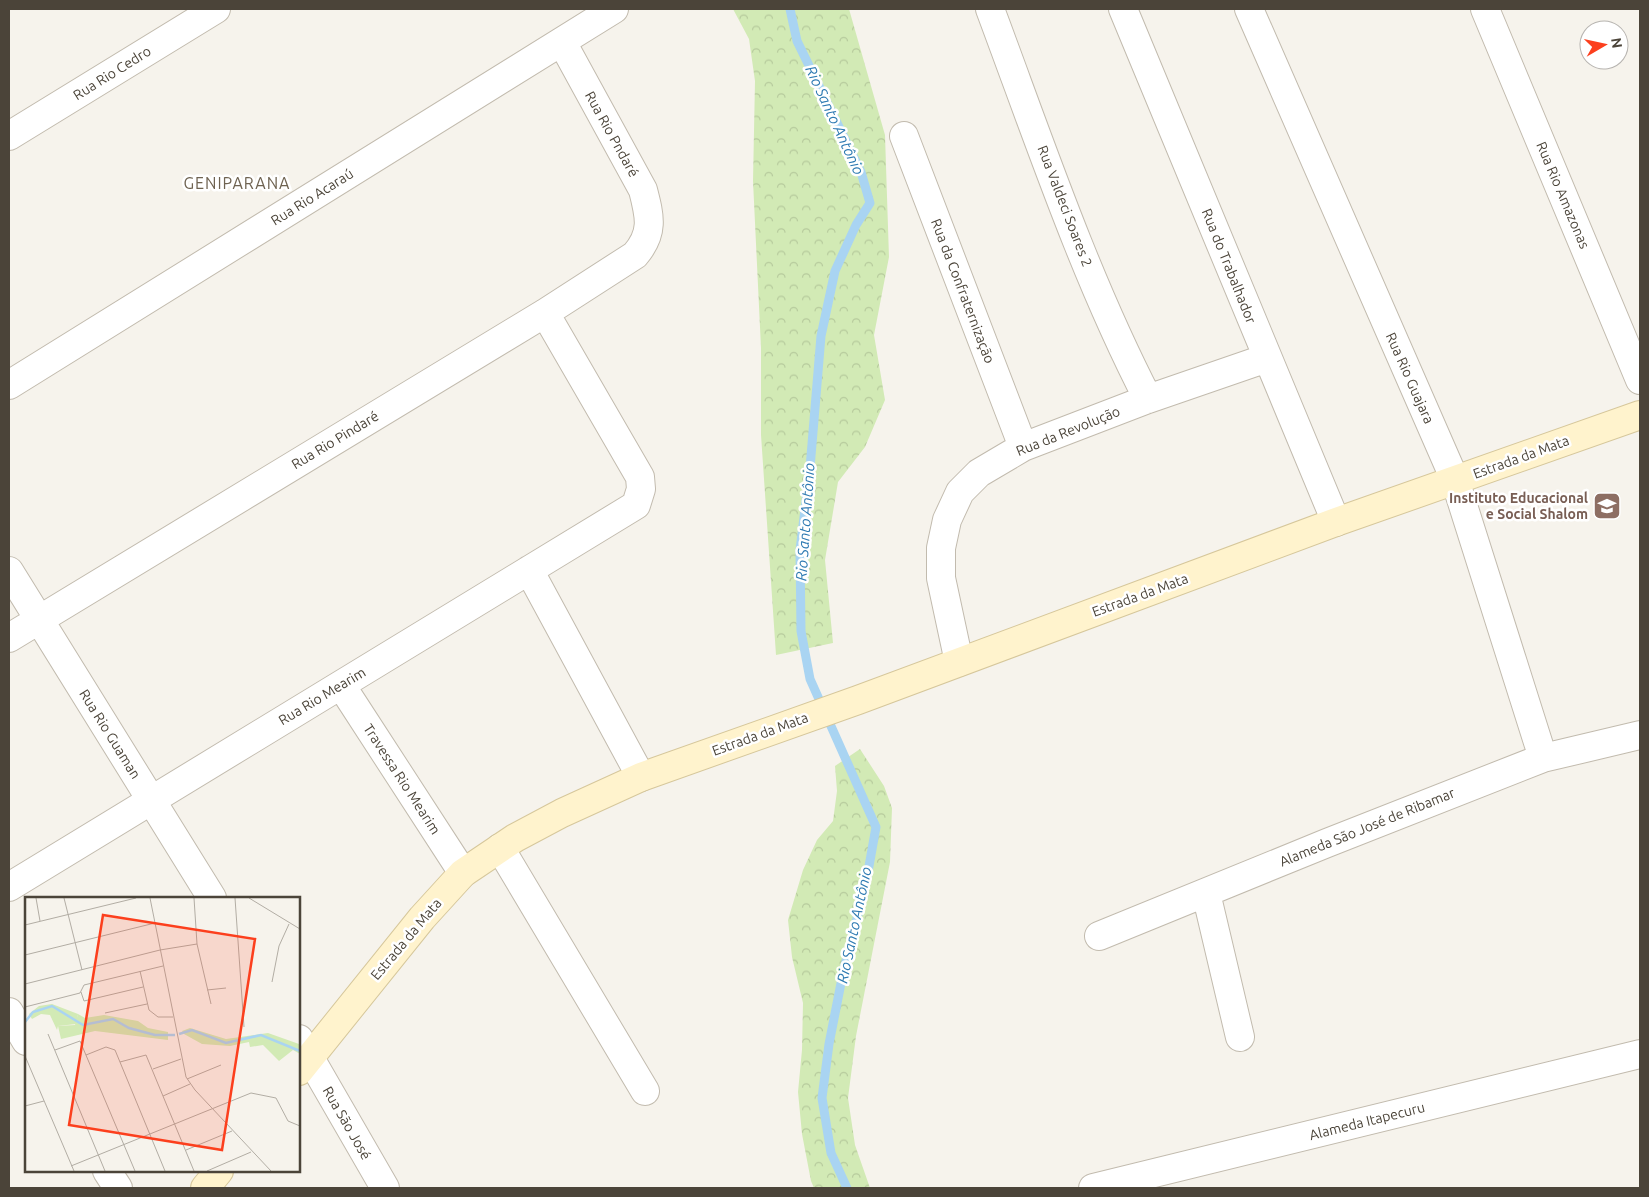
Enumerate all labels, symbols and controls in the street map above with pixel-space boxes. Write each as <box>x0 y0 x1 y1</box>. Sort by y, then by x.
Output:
north arrow <box>1579 20 1629 70</box>
text: N <box>1608 37 1626 49</box>
street label: Rua Rio Cedro <box>70 43 154 103</box>
water label: Rio Santo Antônio <box>802 63 868 177</box>
street label: Rua Rio Pndaré <box>582 88 642 180</box>
street label: Rua Rio Amazonas <box>1533 139 1593 251</box>
street label: Rua Valdeci Soares 2 <box>1034 143 1096 269</box>
street label: Rua Rio Acaraú <box>268 165 356 229</box>
district label: GENIPARANA <box>183 174 291 192</box>
street label: Rua do Trabalhador <box>1199 206 1260 326</box>
street label: Rua da Confraternização <box>928 216 998 366</box>
street label: Rua Rio Guajara <box>1383 330 1437 426</box>
street label: Rua da Revolução <box>1014 403 1122 459</box>
street label: Rua Rio Pindaré <box>289 408 381 472</box>
street label: Estrada da Mata <box>1471 432 1571 482</box>
water label: Rio Santo Antônio <box>792 462 818 582</box>
place label: Instituto Educacional e Social Shalom <box>1449 490 1588 522</box>
school or university icon: Instituto Educacional e Social Shalom <box>1592 491 1622 521</box>
street label: Estrada da Mata <box>1090 570 1190 620</box>
street label: Rua Rio Mearim <box>276 664 368 728</box>
street label: Rua Rio Guaman <box>76 686 144 782</box>
street label: Estrada da Mata <box>710 709 810 759</box>
street label: Travessa Rio Mearim <box>360 721 444 837</box>
street label: Alameda São José de Ribamar <box>1277 784 1458 870</box>
water label: Rio Santo Antônio <box>833 865 875 985</box>
street label: Estrada da Mata <box>367 895 445 983</box>
inset map <box>25 897 300 1172</box>
street label: Rua São José <box>320 1084 374 1162</box>
street label: Alameda Itapecuru <box>1308 1099 1426 1143</box>

